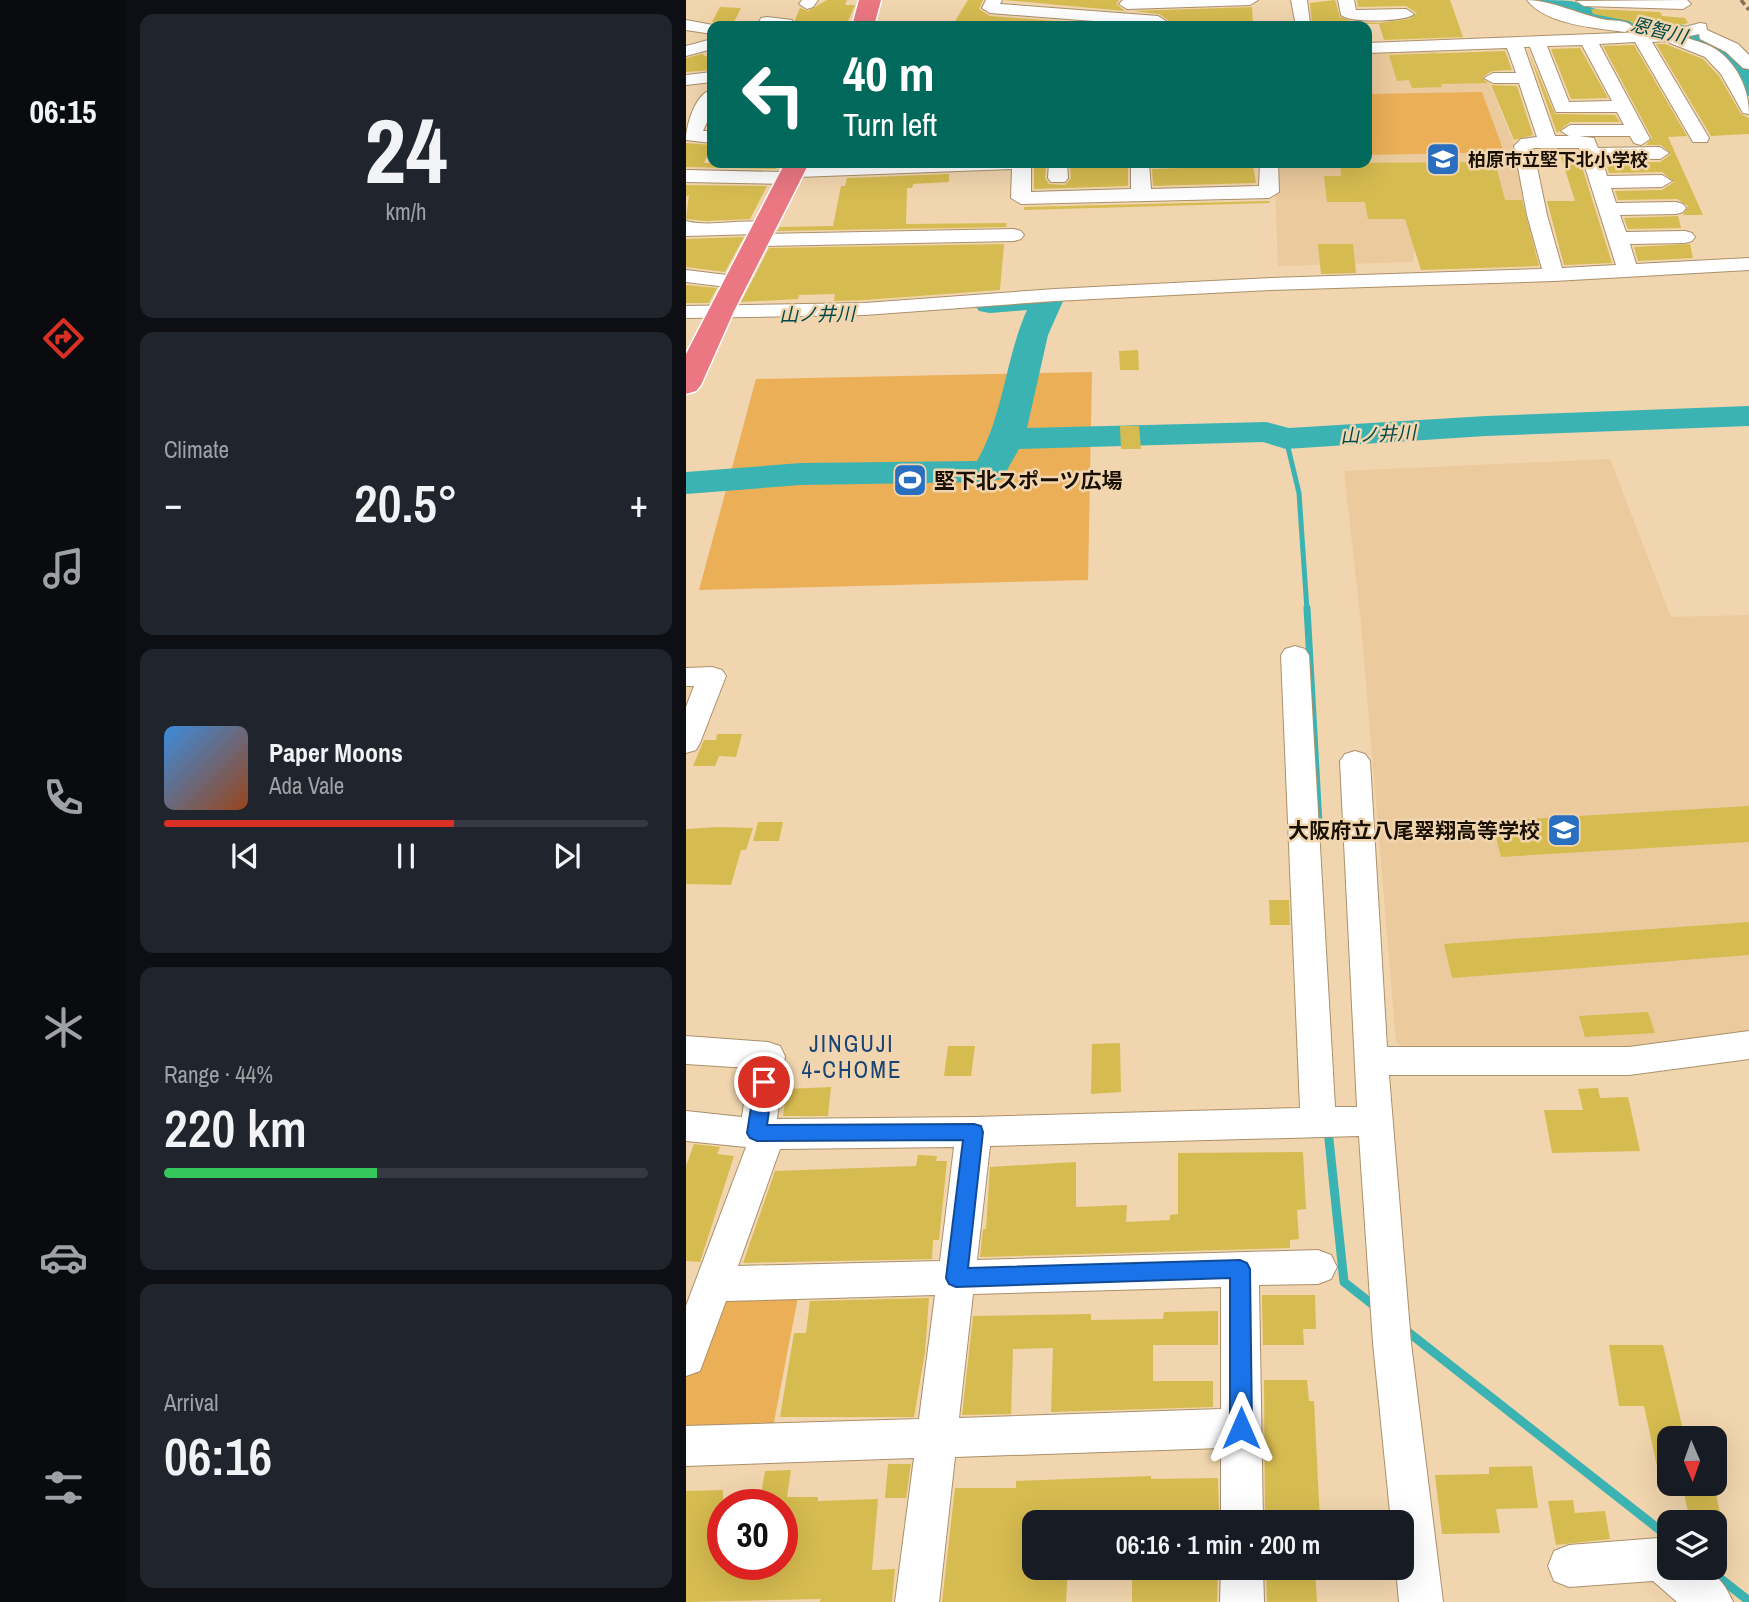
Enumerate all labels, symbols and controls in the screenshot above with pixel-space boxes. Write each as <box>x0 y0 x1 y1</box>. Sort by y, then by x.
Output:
water label: 恩智川 <box>1628 10 1692 50</box>
text: 40 m <box>843 40 935 106</box>
icon: left <box>728 49 819 140</box>
text: 24 <box>365 89 448 211</box>
text: 06:15 <box>29 90 97 133</box>
text: Turn left <box>843 103 937 146</box>
school or university icon: 柏原市立堅下北小学校 <box>1424 140 1462 178</box>
place label: 柏原市立堅下北小学校 <box>1468 147 1648 172</box>
text: km/h <box>386 196 426 227</box>
water label: 山ノ井川 <box>779 300 857 328</box>
icon: directions <box>39 314 88 363</box>
water label: 山ノ井川 <box>1339 419 1419 449</box>
text: Climate <box>164 434 229 465</box>
sports icon: 堅下北スポーツ広場 <box>891 461 929 499</box>
place label: 堅下北スポーツ広場 <box>934 466 1123 495</box>
text: 20.5° <box>354 468 458 538</box>
text: − <box>164 478 182 529</box>
text: + <box>630 478 648 529</box>
icon: music <box>39 544 88 593</box>
text: Paper Moons <box>269 735 403 770</box>
text: Ada Vale <box>269 770 344 801</box>
icon: phone <box>39 773 88 822</box>
school or university icon: 大阪府立八尾翠翔高等学校 <box>1545 811 1583 849</box>
place label: 大阪府立八尾翠翔高等学校 <box>1288 816 1540 845</box>
icon: previous <box>226 837 264 875</box>
icon: pause <box>387 837 425 875</box>
icon: next <box>548 837 586 875</box>
icon: climate <box>39 1003 88 1052</box>
district label: JINGUJI 4-CHOME <box>802 1028 902 1085</box>
pin <box>734 1052 794 1112</box>
text: Range · 44% <box>164 1059 273 1090</box>
icon: arrive <box>745 1063 783 1101</box>
text: 220 km <box>164 1093 307 1163</box>
icon: car <box>39 1233 88 1282</box>
text: Arrival <box>164 1387 219 1418</box>
position arrow <box>1204 1391 1278 1465</box>
text: 06:16 <box>164 1421 272 1491</box>
north arrow <box>1657 1426 1727 1496</box>
map controls <box>1657 1426 1727 1580</box>
icon: filters <box>39 1463 88 1512</box>
speed limit sign: 30 <box>707 1489 798 1580</box>
button: layers <box>1657 1510 1727 1580</box>
text: 06:16 · 1 min · 200 m <box>1116 1527 1320 1562</box>

